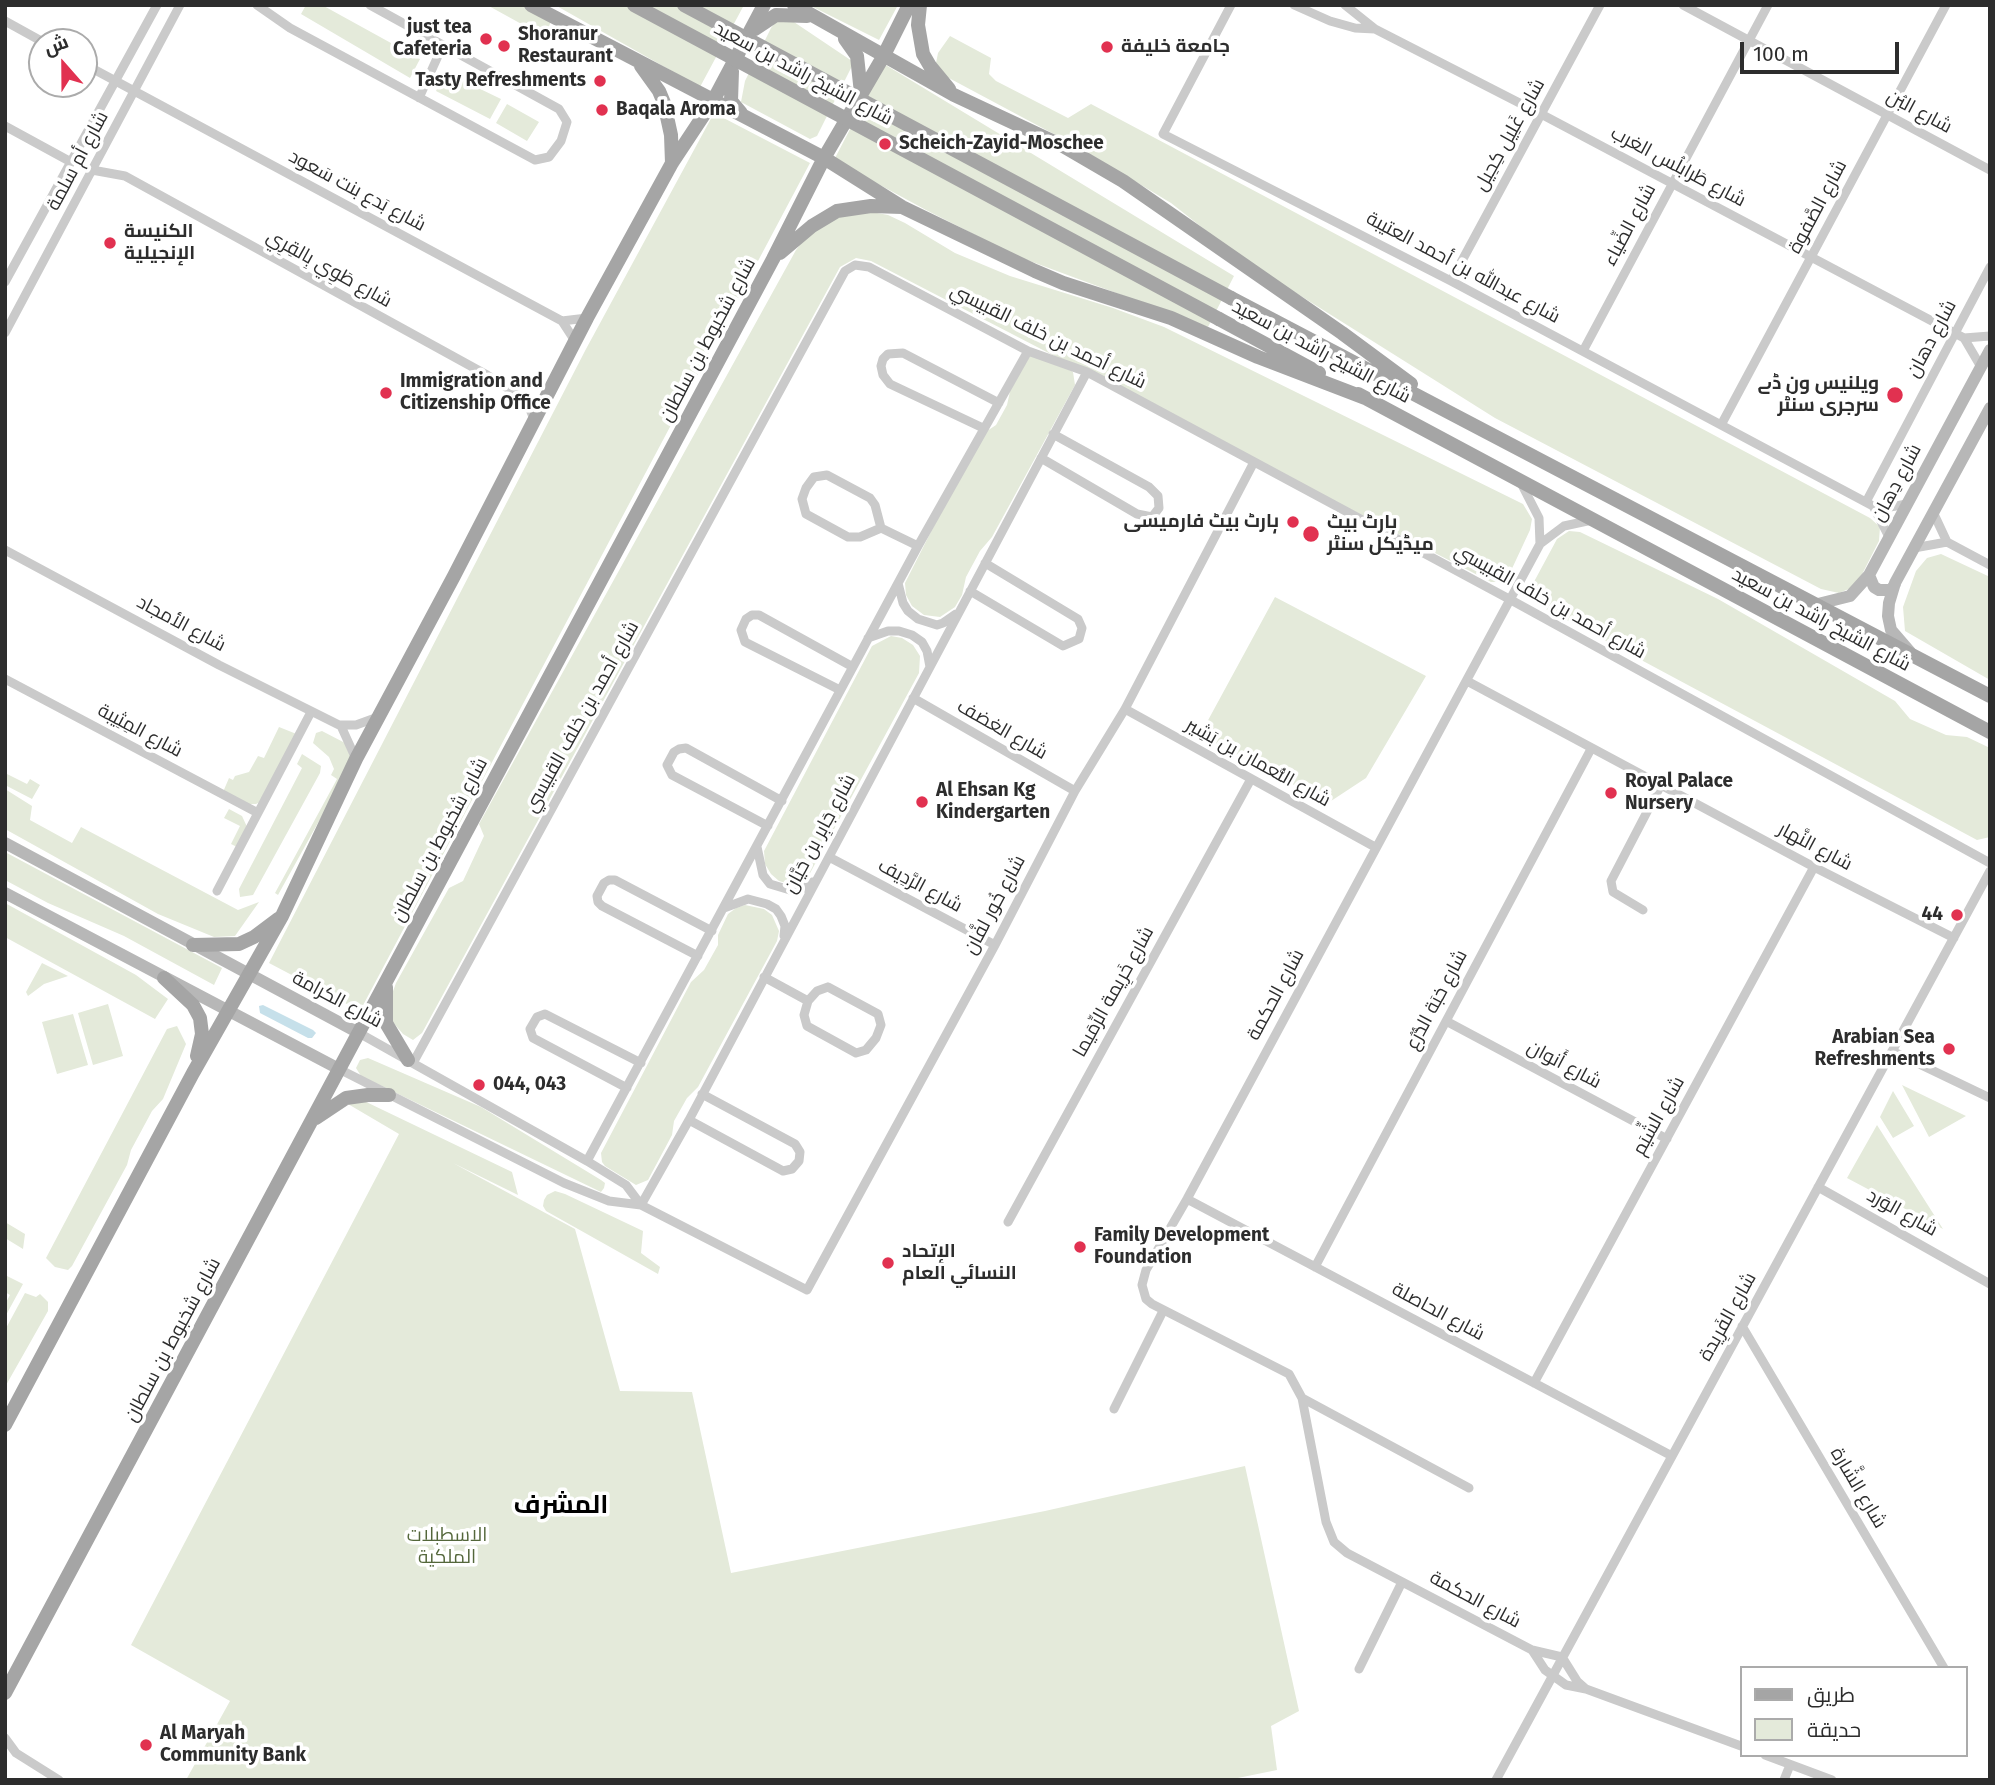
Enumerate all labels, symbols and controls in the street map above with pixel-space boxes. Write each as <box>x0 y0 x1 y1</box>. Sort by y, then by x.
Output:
place label: just tea Cafeteria <box>393 17 472 61</box>
street label: شارع الشيخ راشد بن سعيد <box>710 17 896 131</box>
place label: Shoranur Restaurant <box>518 24 613 68</box>
north arrow <box>28 28 98 98</box>
scale bar <box>1743 28 1902 72</box>
text: ش <box>40 30 72 60</box>
marker: just tea Cafeteria <box>478 31 494 47</box>
place label: جامعة خليفة <box>1121 36 1230 58</box>
marker: Shoranur Restaurant <box>496 38 512 54</box>
marker: جامعة خليفة <box>1099 39 1115 55</box>
text: 100 m <box>1753 41 1809 67</box>
place label: Tasty Refreshments <box>415 70 586 92</box>
marker: Tasty Refreshments <box>592 73 608 89</box>
street label: شارع غَلِيل كِحِيل <box>1470 75 1550 195</box>
street label: شارع البُن <box>1882 85 1956 139</box>
place label: Baqala Aroma <box>616 99 736 121</box>
marker: Baqala Aroma <box>594 102 610 118</box>
street label: شارع أم سلمة <box>42 107 114 215</box>
street label: شارع طَرابلُس الغرب <box>1607 122 1749 212</box>
place label: Scheich-Zayid-Moschee <box>899 133 1104 155</box>
marker: Scheich-Zayid-Moschee <box>877 136 893 152</box>
street label: شارع بَدع بنت سَعود <box>285 145 429 237</box>
street label: شارع الصَّفوة <box>1784 156 1852 258</box>
street label: شارع الضِّياء <box>1599 180 1661 270</box>
street label: شارع عبدالله بن أحمد العتيبة <box>1362 207 1564 329</box>
place label: الكنيسة الإنجيلية <box>124 221 195 265</box>
street label: شارع طَوِي بِالقِرِي <box>262 225 396 313</box>
marker: الكنيسة الإنجيلية <box>102 235 118 251</box>
street label: شارع شخبوط بن سلطان <box>655 254 761 426</box>
street label: شارع أحمد بن خلف القبيسي <box>946 280 1150 394</box>
street label: شارع الشيخ راشد بن سعيد <box>1228 295 1414 409</box>
street label: شارع دهان <box>1902 296 1962 382</box>
place label: Immigration and Citizenship Office <box>400 371 551 415</box>
place label: ویلنیس ون ڈے سرجری سنٹر <box>1757 373 1879 417</box>
marker: Immigration and Citizenship Office <box>378 385 394 401</box>
marker: ویلنیس ون ڈے سرجری سنٹر <box>1885 385 1905 405</box>
street label: شارع دِهان <box>1867 440 1927 526</box>
place label: ہارٹ بیٹ فارمیسی <box>1124 511 1279 533</box>
place label: ہارٹ بیٹ میڈیکل سنٹر <box>1327 512 1434 556</box>
marker: ہارٹ بیٹ فارمیسی <box>1285 514 1301 530</box>
marker: ہارٹ بیٹ میڈیکل سنٹر <box>1301 524 1321 544</box>
street label: شارع أحمد بن خلف القبيسي <box>1450 540 1650 664</box>
street label: شارع الشيخ راشد بن سعيد <box>1728 563 1914 677</box>
street label: شارع الأمجاد <box>133 591 229 657</box>
street label: شارع أحمد بن خلف القبيسي <box>520 617 644 817</box>
street label: شارع الغضف <box>953 695 1051 765</box>
street label: شارع المِثِيبة <box>94 699 186 763</box>
street label: شارع النُّعمان بن بَشِير <box>1182 714 1334 812</box>
street label: شارع شخبوط بن سلطان <box>387 754 493 926</box>
street label: شارع جَابِر بن حَيَّان <box>779 771 861 897</box>
place label: Royal Palace Nursery <box>1625 771 1733 815</box>
place label: Al Ehsan Kg Kindergarten <box>936 780 1050 824</box>
marker: Royal Palace Nursery <box>1603 785 1619 801</box>
marker: Al Ehsan Kg Kindergarten <box>914 794 930 810</box>
street label: شارع النَّهار <box>1774 818 1856 876</box>
street label: شارع خُور لفَّان <box>959 852 1031 958</box>
street label: شارع الرَّدِيف <box>874 854 966 918</box>
place label: 44 <box>1922 904 1943 926</box>
marker: 44 <box>1949 907 1965 923</box>
street label: شارع خَرِيمة الرِّمَيما <box>1069 923 1159 1061</box>
street label: شارع الحكمة <box>1242 946 1310 1044</box>
street label: شارع خبَة الدُّرُع <box>1401 946 1473 1054</box>
street label: شارع الكرامة <box>288 967 386 1033</box>
place label: Arabian Sea Refreshments <box>1815 1027 1935 1071</box>
street label: شارع أَنوان <box>1523 1036 1605 1094</box>
marker: Arabian Sea Refreshments <box>1941 1041 1957 1057</box>
street label: شارع الشِّيَم <box>1628 1073 1690 1159</box>
place label: 044, 043 <box>493 1074 566 1096</box>
marker: 044, 043 <box>471 1077 487 1093</box>
street label: شارع الوَرد <box>1863 1184 1941 1242</box>
place label: Family Development Foundation <box>1094 1225 1269 1269</box>
marker: Family Development Foundation <box>1072 1239 1088 1255</box>
place label: الإتحاد النسائي العام <box>902 1241 1017 1285</box>
street label: شارع شخبوط بن سلطان <box>120 1254 226 1426</box>
marker: الإتحاد النسائي العام <box>880 1255 896 1271</box>
street label: شارع الفَرِيدة <box>1694 1269 1762 1365</box>
street label: شارع الحاصلة <box>1388 1278 1488 1346</box>
street label: شارع الشَّارة <box>1825 1443 1891 1533</box>
district label: المشرف <box>514 1490 608 1522</box>
park label: الاسطبلات الملكية <box>407 1525 487 1569</box>
street label: شارع الحكمة <box>1426 1566 1524 1634</box>
legend <box>1740 1666 1967 1757</box>
text: طريق <box>1807 1682 1855 1708</box>
text: حديقة <box>1807 1717 1861 1743</box>
place label: Al Maryah Community Bank <box>160 1723 306 1767</box>
marker: Al Maryah Community Bank <box>138 1737 154 1753</box>

